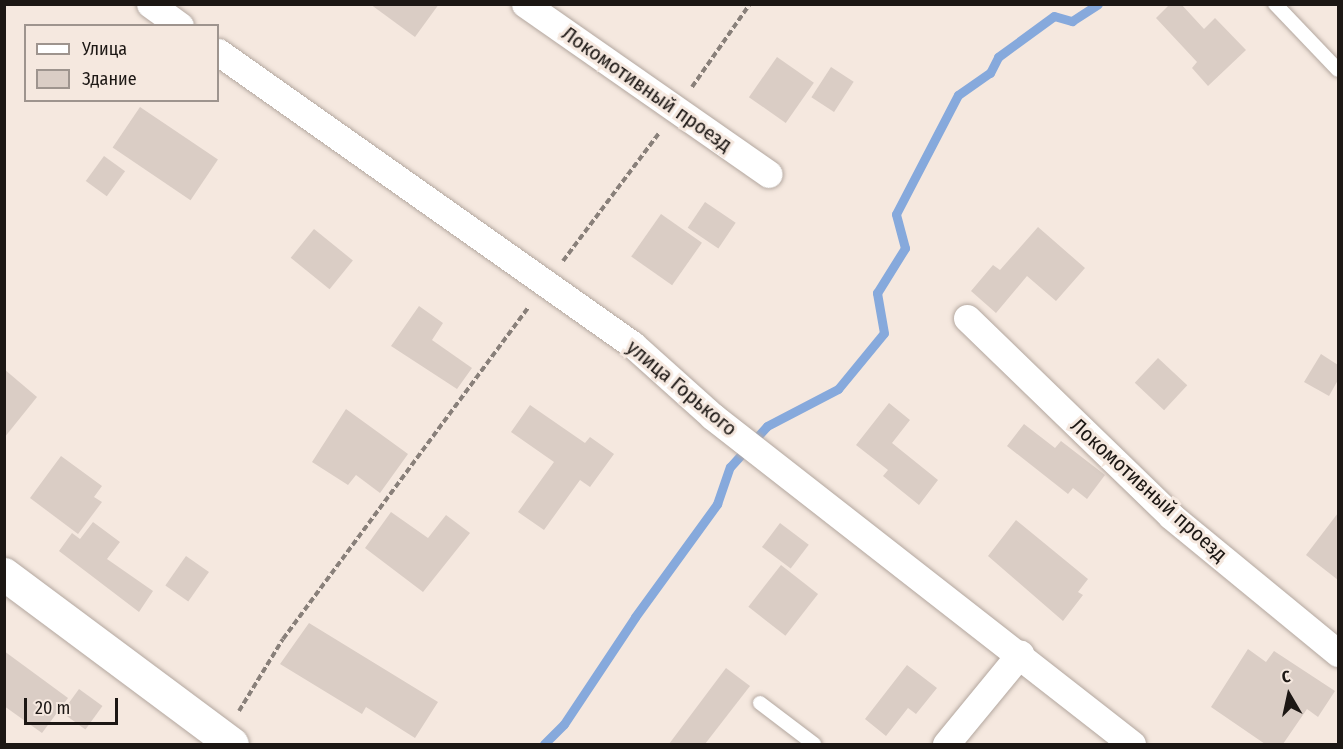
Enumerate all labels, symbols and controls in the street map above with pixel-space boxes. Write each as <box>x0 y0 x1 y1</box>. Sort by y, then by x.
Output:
street label: Локомотивный проезд <box>557 21 737 157</box>
legend <box>24 24 219 102</box>
text: Улица <box>82 38 127 60</box>
text: Здание <box>82 68 137 90</box>
street label: улица Горького <box>622 335 742 441</box>
street label: Локомотивный проезд <box>1065 413 1233 567</box>
north arrow <box>1259 665 1319 725</box>
text: С <box>1280 667 1292 687</box>
scale bar <box>27 686 122 724</box>
text: 20 m <box>35 697 70 719</box>

